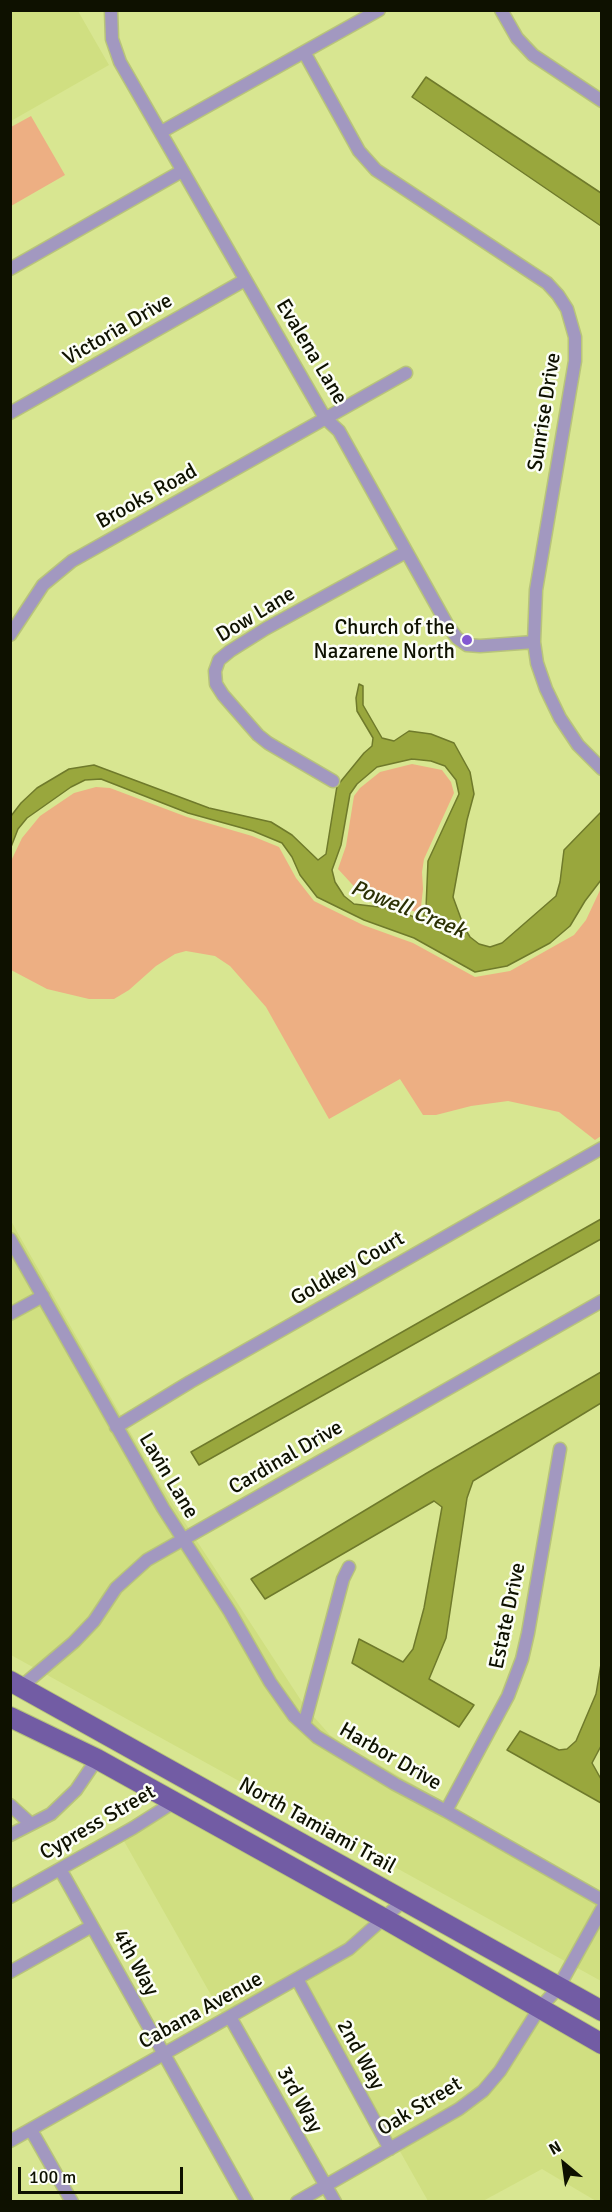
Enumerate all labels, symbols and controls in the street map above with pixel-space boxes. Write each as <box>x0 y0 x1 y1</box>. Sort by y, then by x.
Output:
street label: Victoria Drive <box>59 289 177 371</box>
street label: Evalena Lane <box>270 295 352 409</box>
street label: Sunrise Drive <box>523 351 567 473</box>
street label: Brooks Road <box>92 459 202 535</box>
street label: Dow Lane <box>212 582 300 648</box>
place label: Church of the Nazarene North <box>313 615 455 665</box>
marker: Church of the Nazarene North <box>460 633 474 647</box>
water label: Powell Creek <box>347 875 469 945</box>
street label: Goldkey Court <box>287 1226 409 1312</box>
street label: Cardinal Drive <box>225 1415 347 1501</box>
street label: Lavin Lane <box>133 1429 203 1523</box>
street label: Estate Drive <box>484 1561 532 1671</box>
street label: Harbor Drive <box>334 1718 446 1796</box>
street label: North Tamiami Trail <box>234 1772 400 1880</box>
street label: Cypress Street <box>36 1780 160 1866</box>
street label: 4th Way <box>107 1925 163 2001</box>
street label: Cabana Avenue <box>135 1967 267 2055</box>
street label: 2nd Way <box>331 2016 389 2094</box>
street label: 3rd Way <box>271 2062 327 2138</box>
street label: Oak Street <box>373 2072 467 2142</box>
north arrow <box>534 2134 594 2194</box>
text: N <box>546 2137 565 2160</box>
scale bar <box>21 2155 186 2193</box>
text: 100 m <box>29 2166 76 2188</box>

